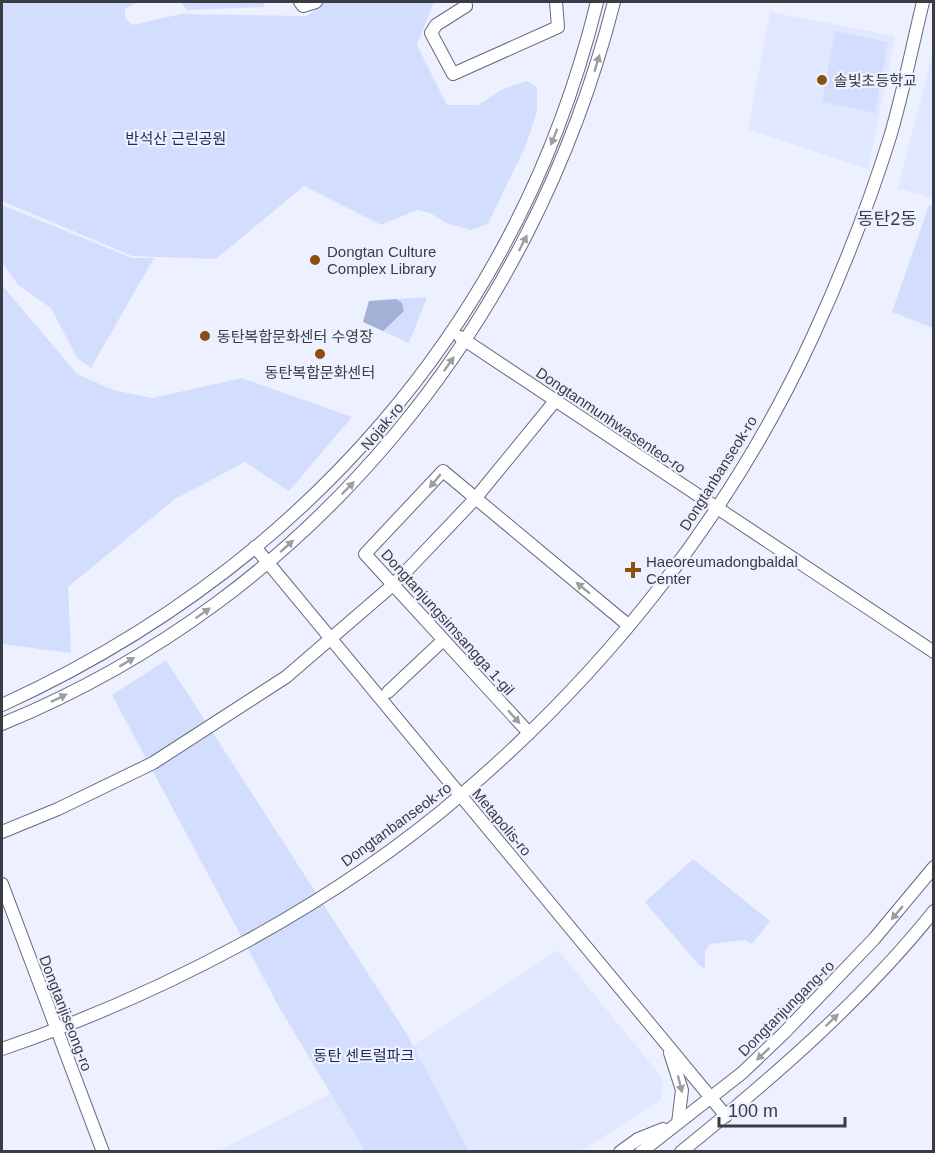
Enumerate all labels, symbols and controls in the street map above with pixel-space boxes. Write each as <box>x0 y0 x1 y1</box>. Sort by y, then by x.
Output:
one-way arrow <box>593 54 602 72</box>
place label: 솔빛초등학교 <box>834 72 917 89</box>
marker: 솔빛초등학교 <box>815 73 829 87</box>
one-way arrow <box>549 128 558 146</box>
park label: 반석산 근린공원 <box>126 130 226 147</box>
district label: 동탄2동 <box>857 209 917 229</box>
one-way arrow <box>518 234 528 252</box>
place label: Dongtan Culture Complex Library <box>327 243 437 277</box>
marker: Dongtan Culture Complex Library <box>308 253 322 267</box>
place label: 동탄복합문화센터 수영장 <box>217 328 373 345</box>
marker: 동탄복합문화센터 수영장 <box>198 329 212 343</box>
marker: 동탄복합문화센터 <box>313 347 327 361</box>
one-way arrow <box>443 357 455 373</box>
place label: 동탄복합문화센터 <box>265 364 375 381</box>
street label: Dongtanmunhwasenteo-ro <box>533 364 689 476</box>
street label: Nojak-ro <box>357 399 407 453</box>
street label: Dongtanbanseok-ro <box>676 413 760 533</box>
one-way arrow <box>429 473 442 488</box>
one-way arrow <box>340 481 354 495</box>
one-way arrow <box>279 539 295 552</box>
street label: Dongtanjungsimsangga 1-gil <box>378 546 518 698</box>
place label: Haeoreumadongbaldal Center <box>646 553 798 587</box>
marker: Haeoreumadongbaldal Center <box>624 561 642 579</box>
one-way arrow <box>575 582 591 595</box>
one-way arrow <box>194 607 210 619</box>
one-way arrow <box>119 656 135 667</box>
one-way arrow <box>50 693 67 702</box>
one-way arrow <box>507 709 520 724</box>
street label: Dongtanbanseok-ro <box>338 778 454 870</box>
street label: Metapolis-ro <box>469 785 535 859</box>
one-way arrow <box>891 905 904 920</box>
street label: Dongtanjiseong-ro <box>36 953 96 1073</box>
street label: Dongtanjungang-ro <box>735 957 837 1059</box>
one-way arrow <box>824 1013 839 1027</box>
one-way arrow <box>756 1046 770 1060</box>
park label: 동탄 센트럴파크 <box>314 1047 414 1064</box>
one-way arrow <box>675 1075 685 1093</box>
scale bar <box>719 1090 845 1128</box>
text: 100 m <box>728 1101 778 1121</box>

